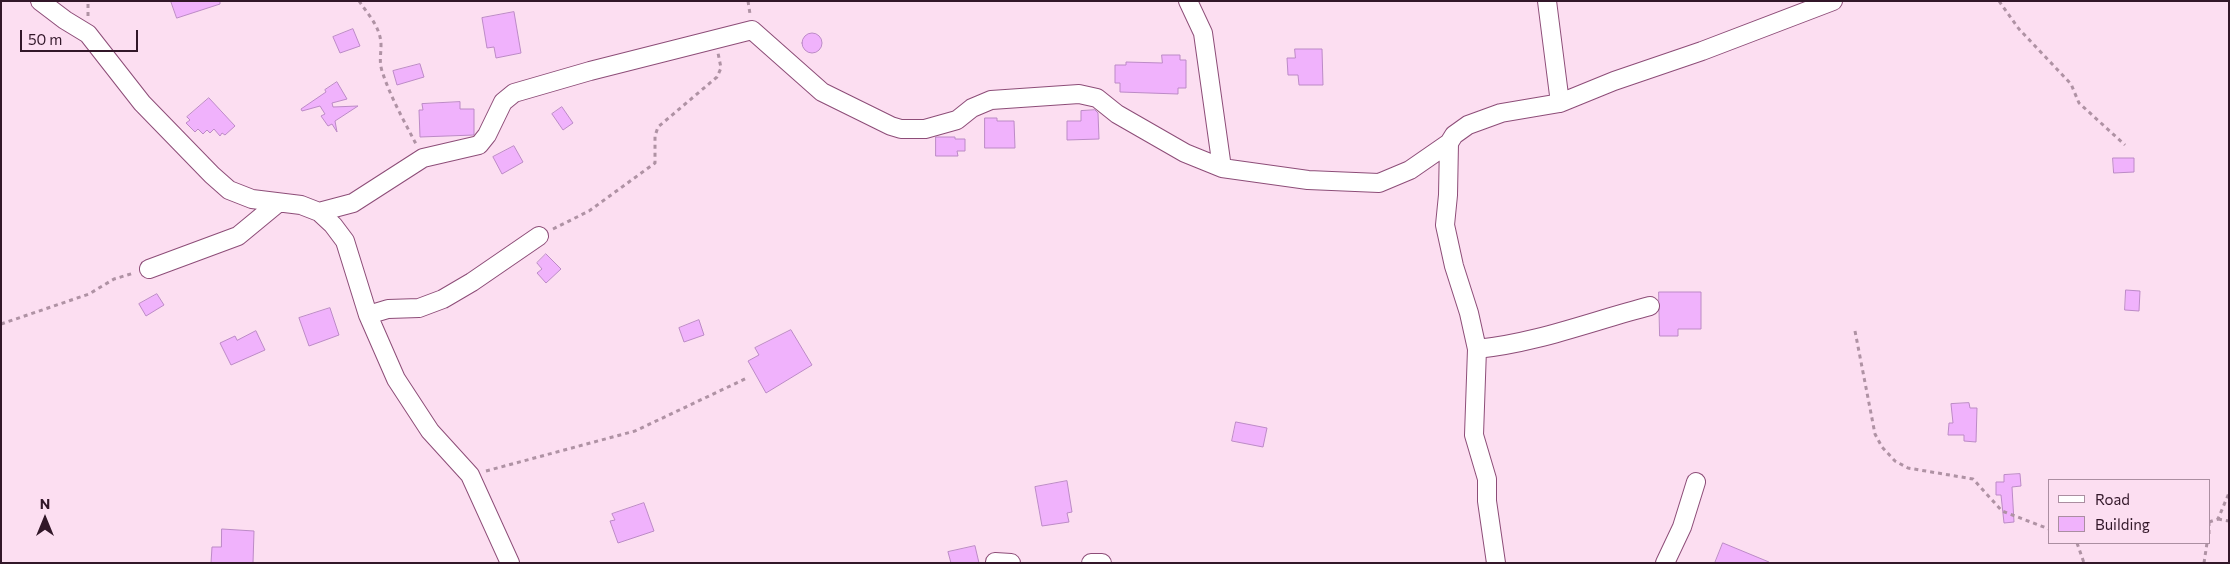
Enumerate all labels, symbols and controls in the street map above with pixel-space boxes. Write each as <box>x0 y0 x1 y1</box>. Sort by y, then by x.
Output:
scale bar <box>22 20 140 52</box>
text: 50 m <box>28 30 62 48</box>
legend <box>2048 479 2210 544</box>
text: Road <box>2095 490 2130 508</box>
north arrow <box>20 494 70 544</box>
text: N <box>40 495 50 512</box>
text: Building <box>2095 515 2150 533</box>

